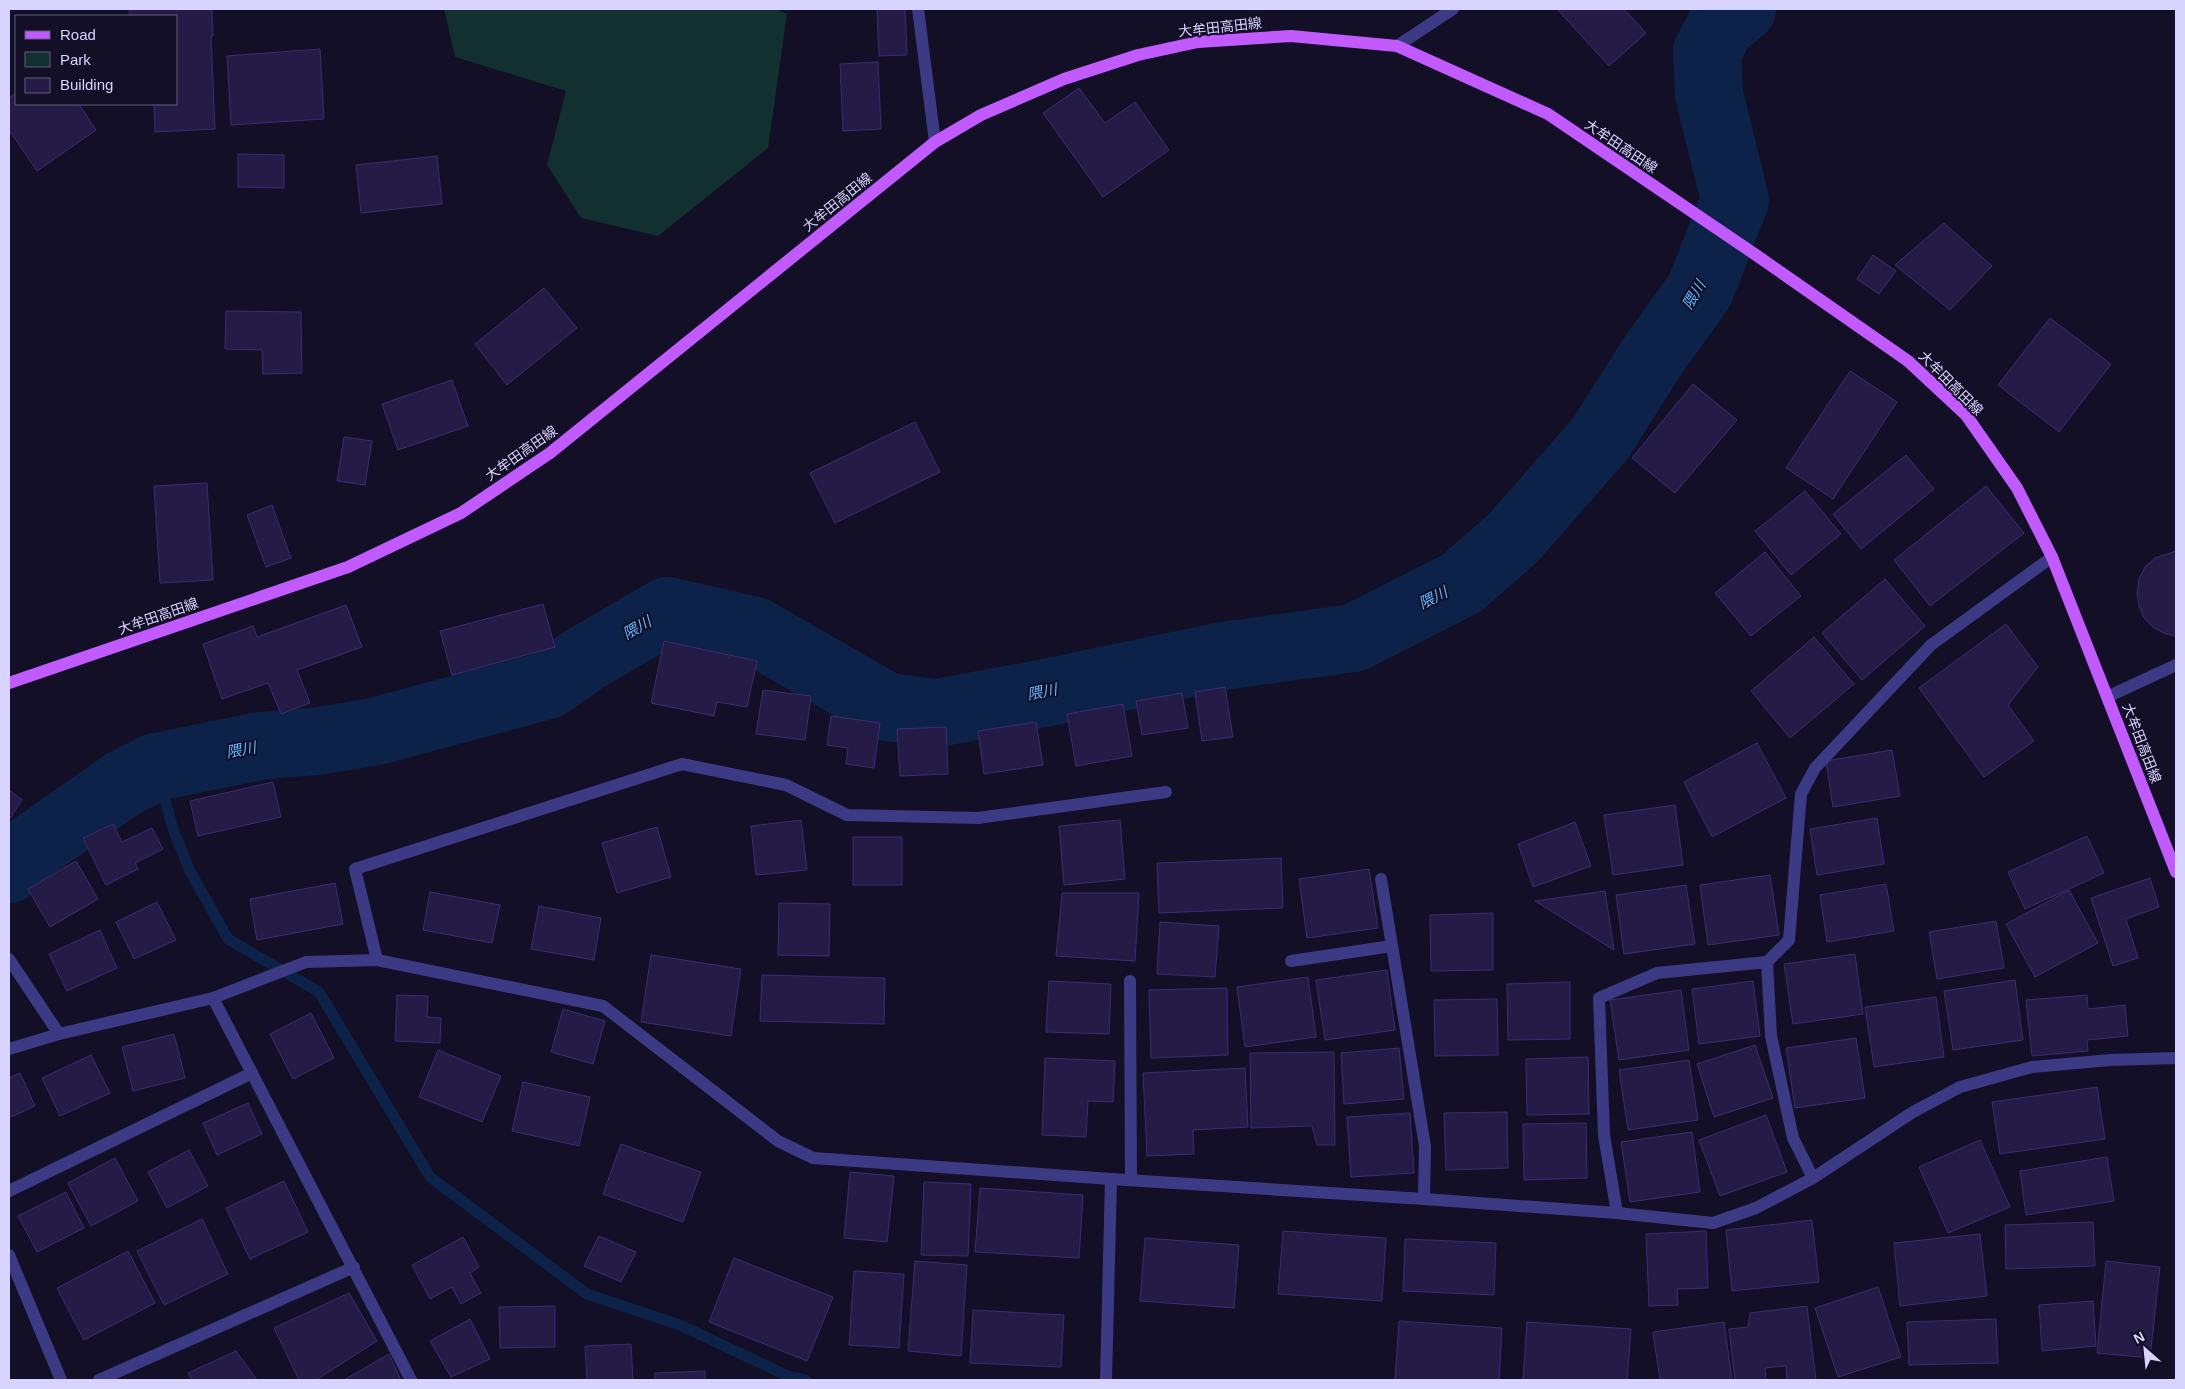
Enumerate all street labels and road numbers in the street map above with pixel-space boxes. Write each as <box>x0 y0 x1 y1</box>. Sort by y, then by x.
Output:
street label: 大牟田高田線 <box>1177 15 1263 39</box>
street label: 大牟田高田線 <box>1582 116 1660 176</box>
street label: 大牟田高田線 <box>799 169 875 235</box>
street label: 大牟田高田線 <box>1916 348 1986 418</box>
street label: 大牟田高田線 <box>482 422 560 484</box>
street label: 大牟田高田線 <box>116 595 200 637</box>
street label: 大牟田高田線 <box>2119 701 2165 785</box>

